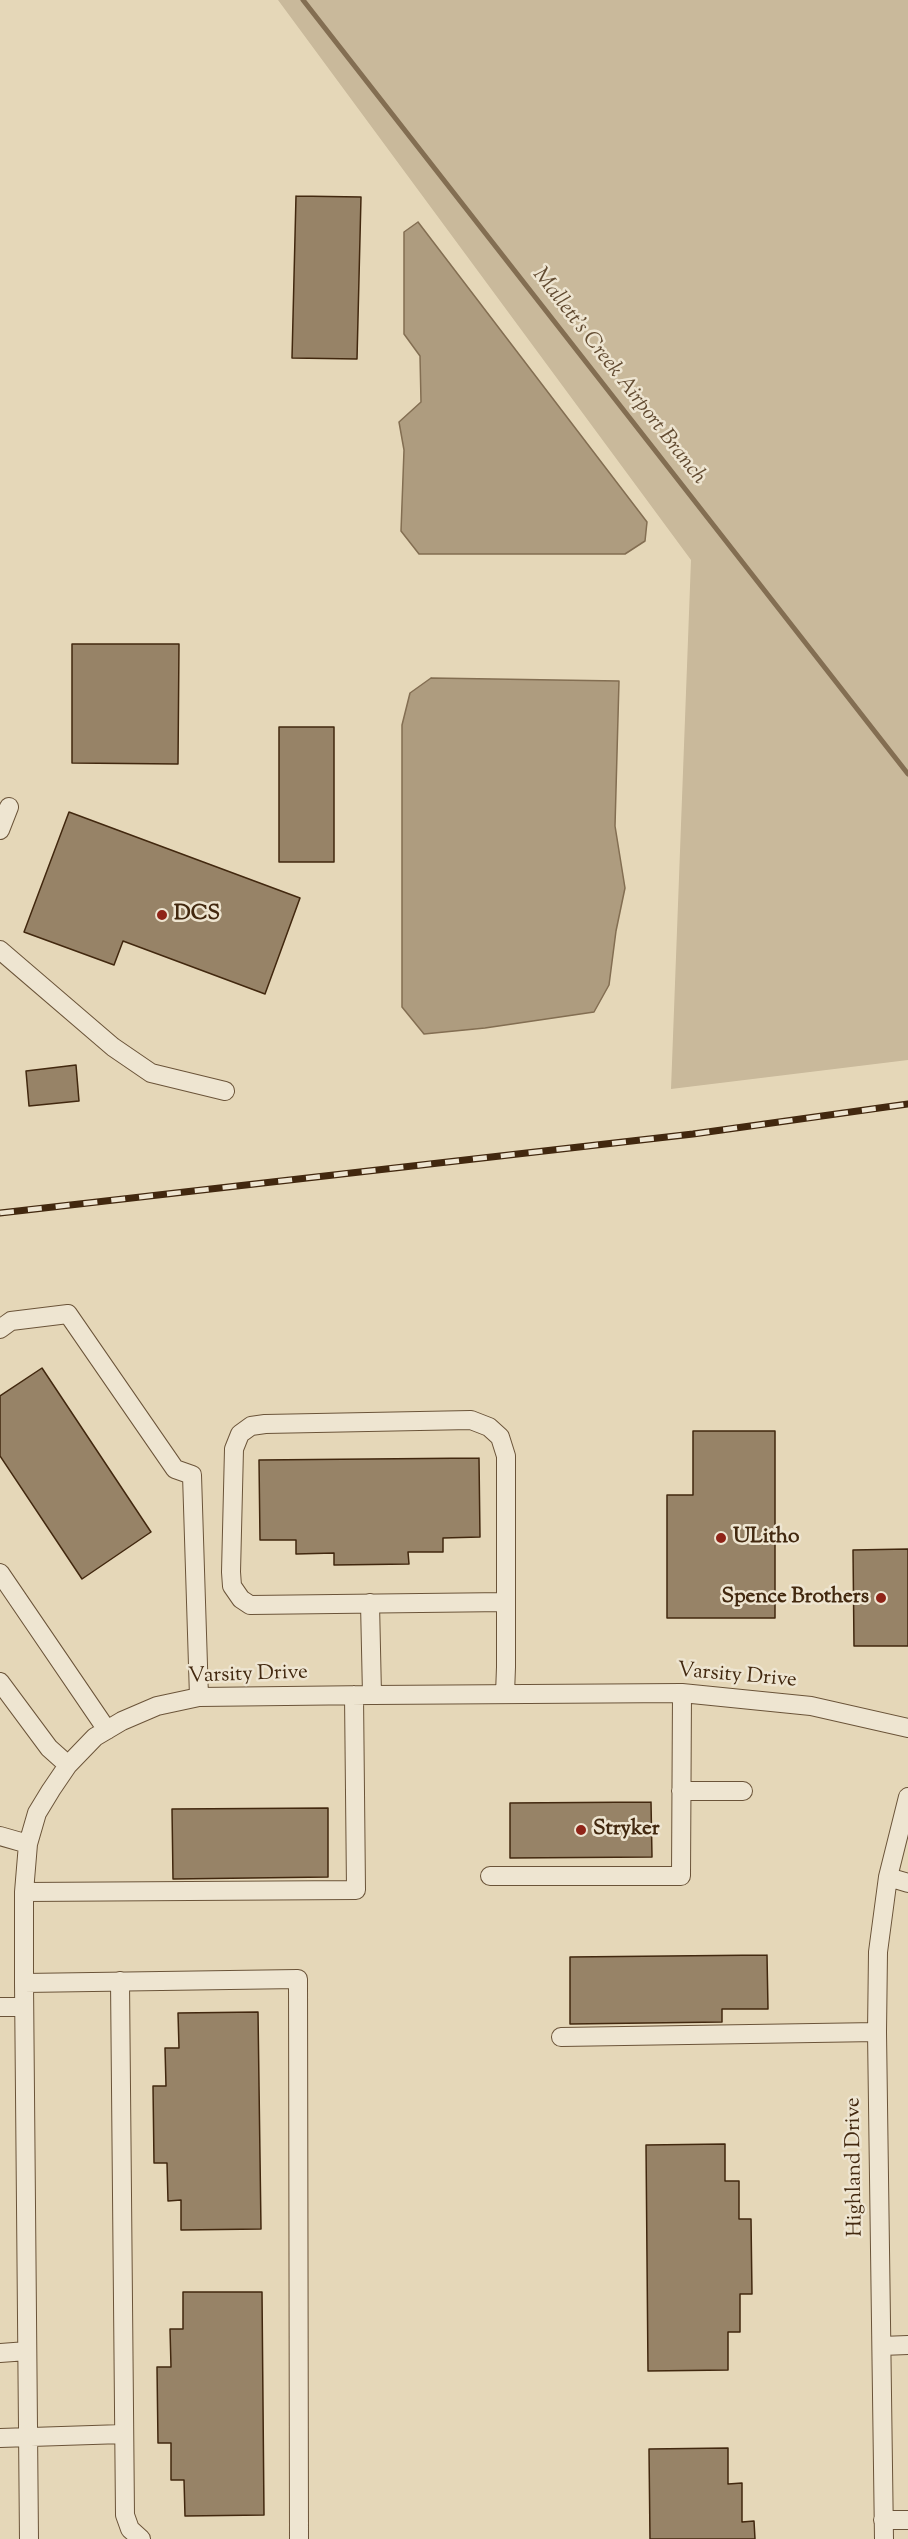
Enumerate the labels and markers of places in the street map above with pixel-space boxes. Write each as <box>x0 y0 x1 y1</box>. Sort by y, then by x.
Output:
place label: DCS <box>174 902 220 928</box>
marker: DCS <box>155 908 169 922</box>
place label: ULitho <box>733 1525 799 1551</box>
marker: ULitho <box>714 1531 728 1545</box>
place label: Spence Brothers <box>721 1585 869 1611</box>
marker: Spence Brothers <box>874 1591 888 1605</box>
place label: Stryker <box>593 1817 660 1843</box>
marker: Stryker <box>574 1823 588 1837</box>

